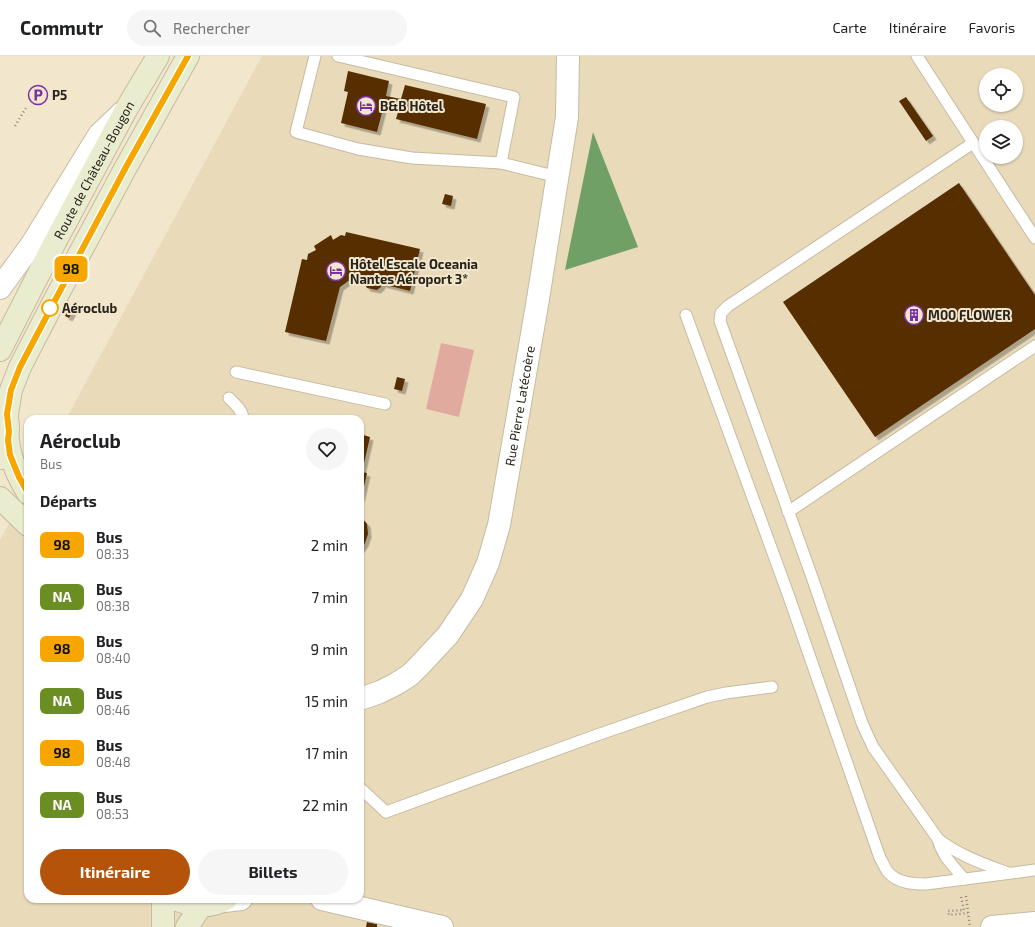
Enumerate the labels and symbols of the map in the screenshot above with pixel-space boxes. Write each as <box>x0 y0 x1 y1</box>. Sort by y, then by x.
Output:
parking icon: P5 <box>27 84 49 106</box>
place label: P5 <box>52 87 67 103</box>
hotel icon: B&B Hôtel <box>355 95 377 117</box>
street label: Route de Château-Bougon <box>50 98 137 242</box>
place label: B&B Hôtel <box>380 98 444 114</box>
line badge: 98 <box>53 256 89 282</box>
place label: Hôtel Escale Oceania Nantes Aéroport 3* <box>350 256 478 287</box>
hotel icon: Hôtel Escale Oceania Nantes Aéroport 3* <box>325 260 347 282</box>
marker: Aéroclub <box>41 299 59 317</box>
place label: Aéroclub <box>62 300 118 316</box>
building icon: M00 FLOWER <box>903 304 925 326</box>
place label: M00 FLOWER <box>928 307 1011 323</box>
street label: Rue Pierre Latécoère <box>501 344 538 467</box>

